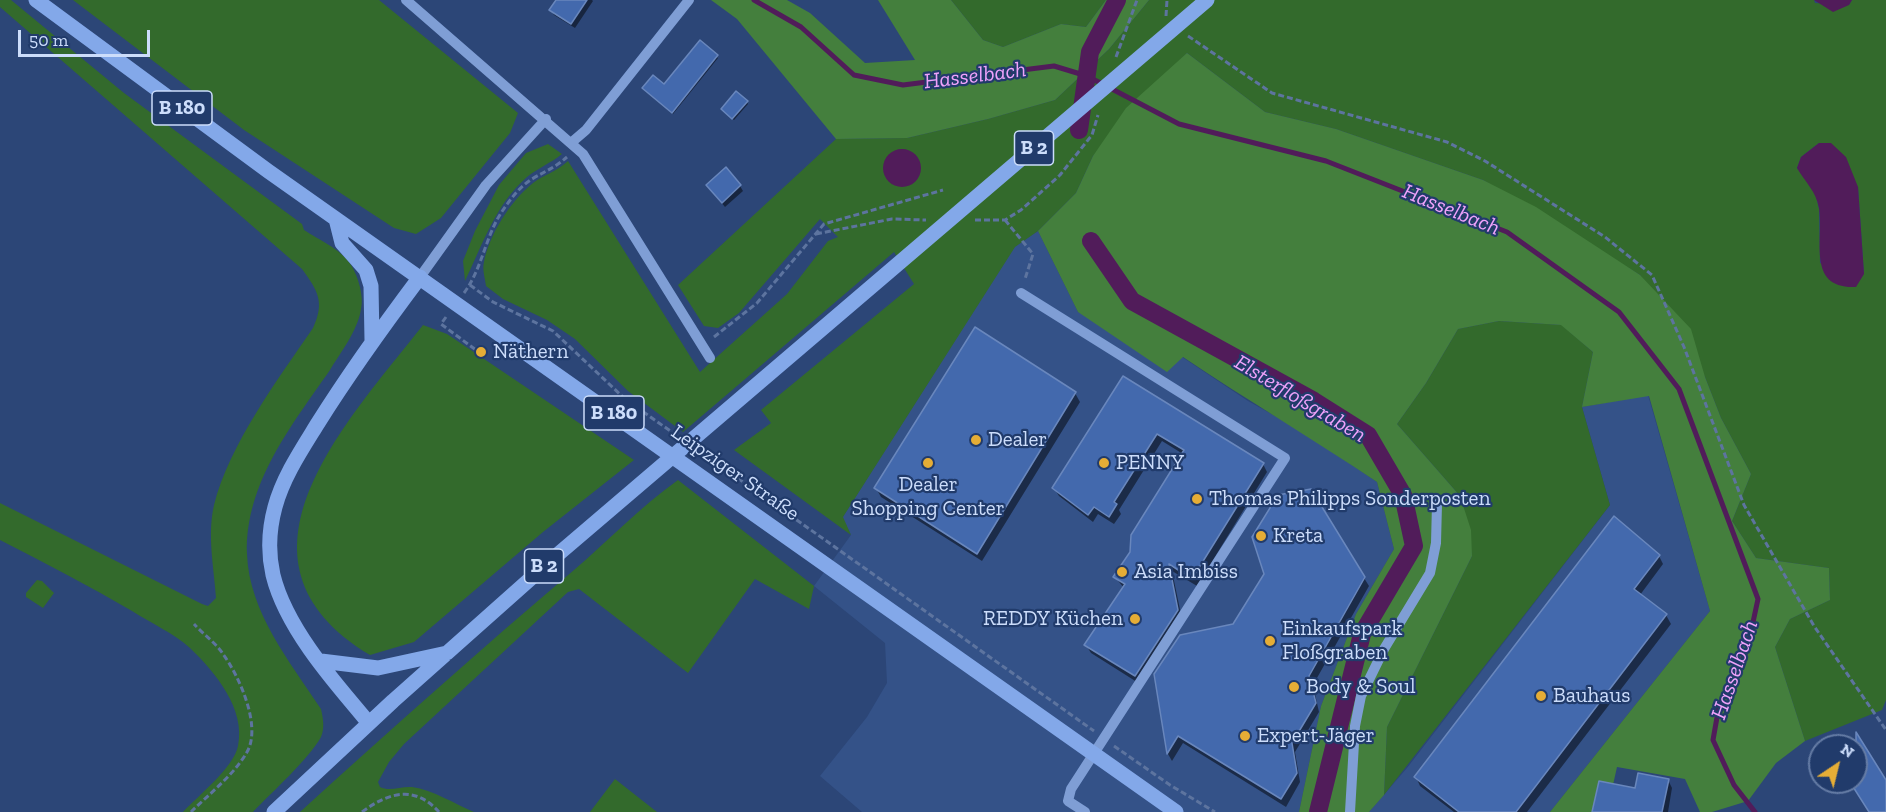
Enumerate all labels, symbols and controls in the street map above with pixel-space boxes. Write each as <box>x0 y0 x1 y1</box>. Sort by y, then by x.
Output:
scale bar <box>21 18 153 56</box>
text: 50 m <box>29 29 68 51</box>
water label: Hasselbach <box>922 57 1028 95</box>
road number: B 180 <box>152 91 212 125</box>
road number: B 2 <box>1014 131 1054 165</box>
water label: Hasselbach <box>1398 178 1504 242</box>
place label: Näthern <box>493 339 568 365</box>
marker: Näthern <box>474 345 488 359</box>
water label: Elsterfloßgraben <box>1229 349 1371 449</box>
road number: B 180 <box>584 396 644 430</box>
street label: Leipziger Straße <box>666 419 804 527</box>
place label: Dealer <box>988 427 1047 453</box>
marker: Dealer <box>969 433 983 447</box>
place label: PENNY <box>1116 450 1184 476</box>
marker: Dealer Shopping Center <box>921 456 935 470</box>
marker: PENNY <box>1097 456 1111 470</box>
place label: Dealer Shopping Center <box>852 472 1004 522</box>
place label: Thomas Philipps Sonderposten <box>1209 486 1490 512</box>
marker: Thomas Philipps Sonderposten <box>1190 492 1204 506</box>
place label: Kreta <box>1273 523 1323 549</box>
marker: Kreta <box>1254 529 1268 543</box>
road number: B 2 <box>524 549 564 583</box>
place label: Asia Imbiss <box>1134 559 1238 585</box>
marker: Asia Imbiss <box>1115 565 1129 579</box>
place label: REDDY Küchen <box>983 606 1123 632</box>
marker: REDDY Küchen <box>1128 612 1142 626</box>
place label: Einkaufspark Floßgraben <box>1282 616 1402 666</box>
water label: Hasselbach <box>1706 617 1764 723</box>
marker: Einkaufspark Floßgraben <box>1263 634 1277 648</box>
place label: Body & Soul <box>1306 674 1416 700</box>
marker: Body & Soul <box>1287 680 1301 694</box>
place label: Bauhaus <box>1553 683 1630 709</box>
marker: Bauhaus <box>1534 689 1548 703</box>
place label: Expert-Jäger <box>1257 723 1375 749</box>
marker: Expert-Jäger <box>1238 729 1252 743</box>
north arrow <box>1808 734 1868 794</box>
text: N <box>1837 739 1858 762</box>

